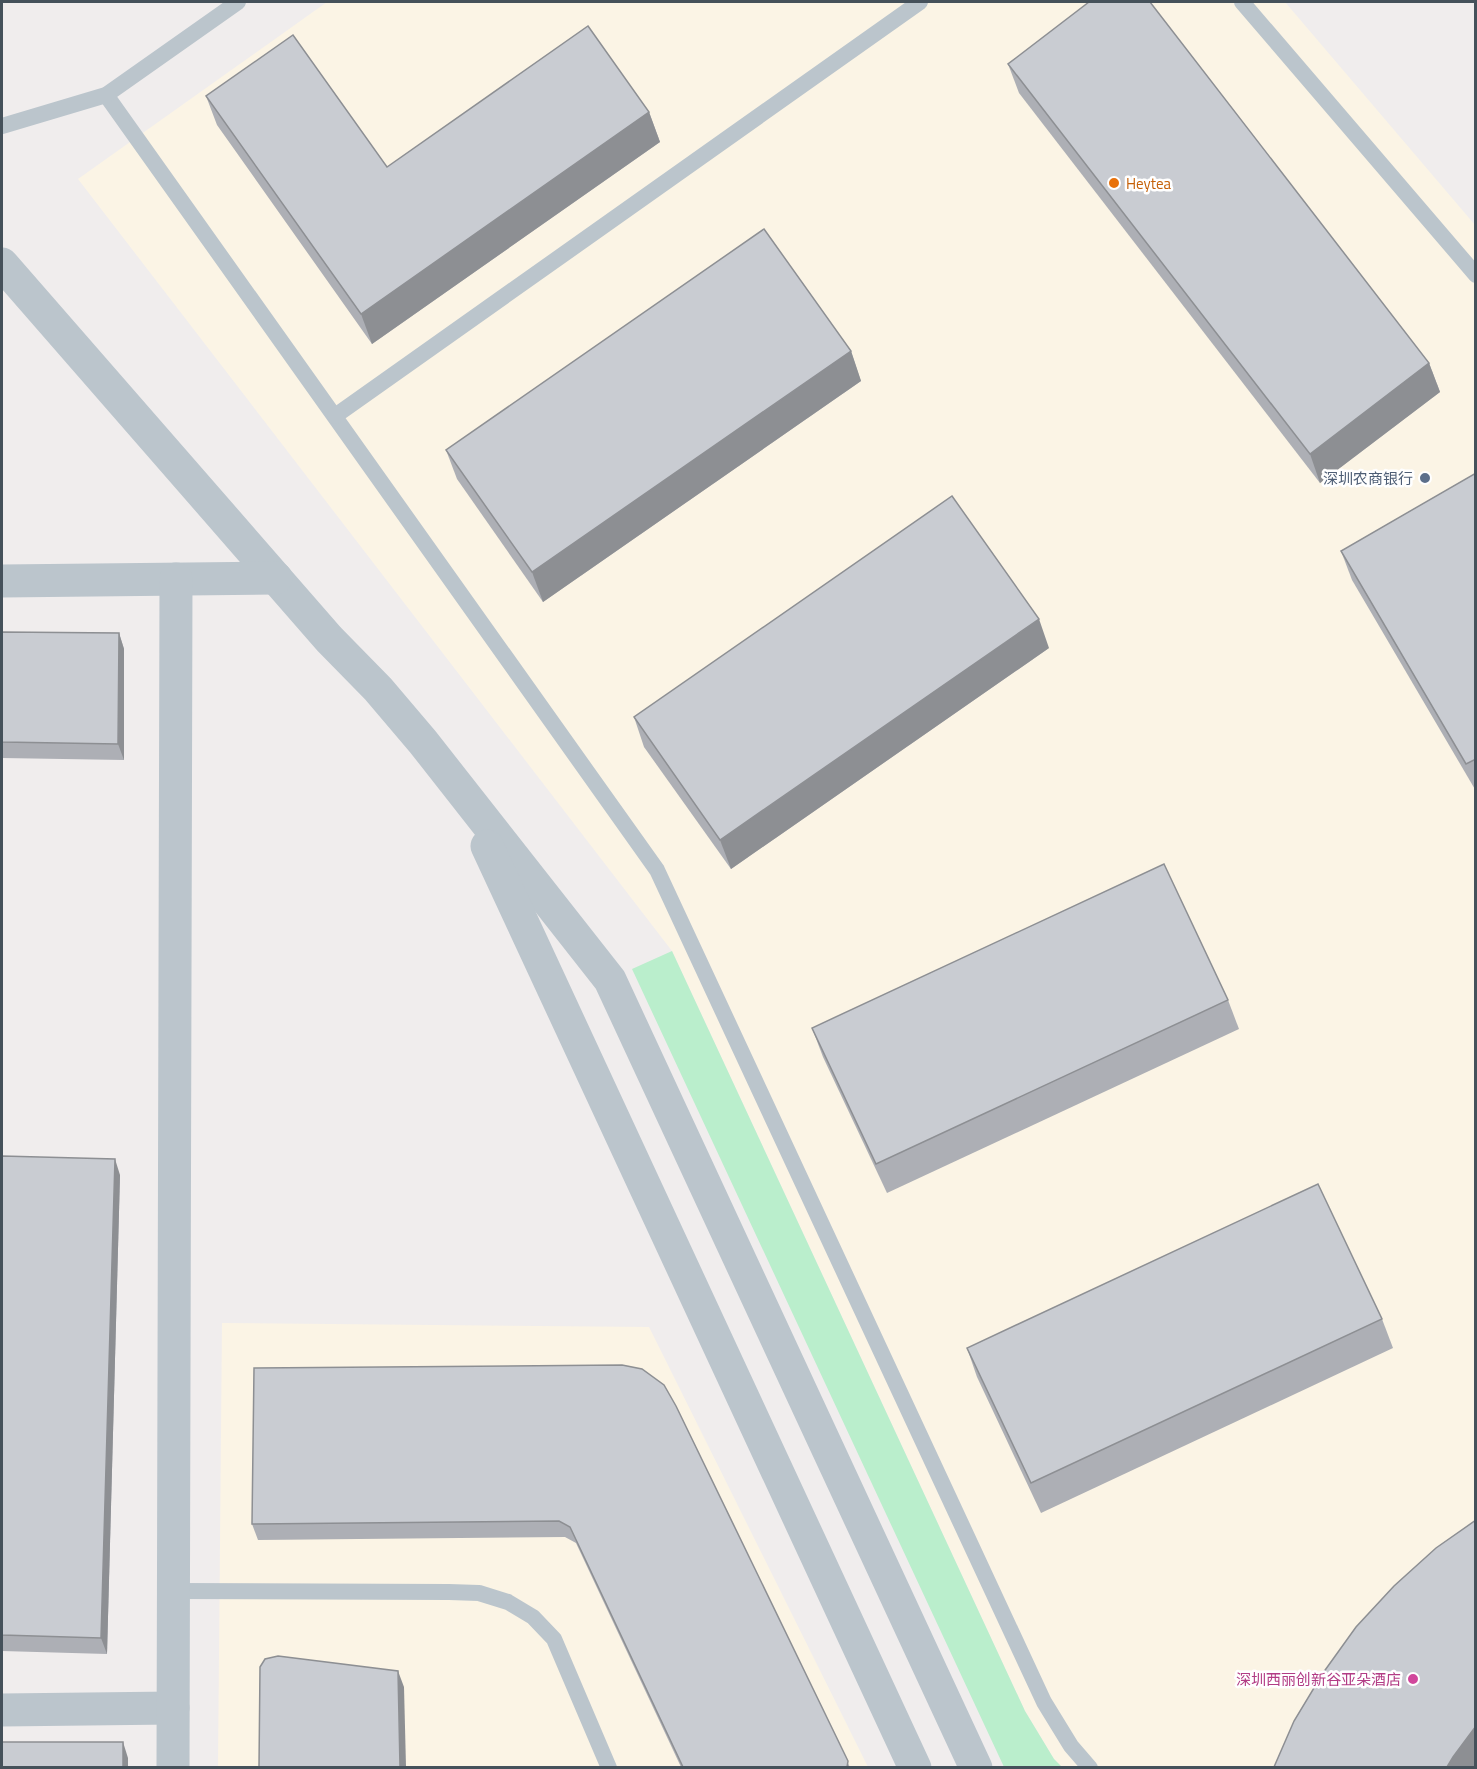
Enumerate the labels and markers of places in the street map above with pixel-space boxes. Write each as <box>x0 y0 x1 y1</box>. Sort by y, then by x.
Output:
place label: Heytea <box>1126 172 1172 195</box>
marker: Heytea <box>1107 176 1121 190</box>
place label: 深圳农商银行 <box>1323 467 1413 490</box>
marker: 深圳农商银行 <box>1418 471 1432 485</box>
place label: 深圳西丽创新谷亚朵酒店 <box>1236 1668 1401 1691</box>
marker: 深圳西丽创新谷亚朵酒店 <box>1406 1672 1420 1686</box>

